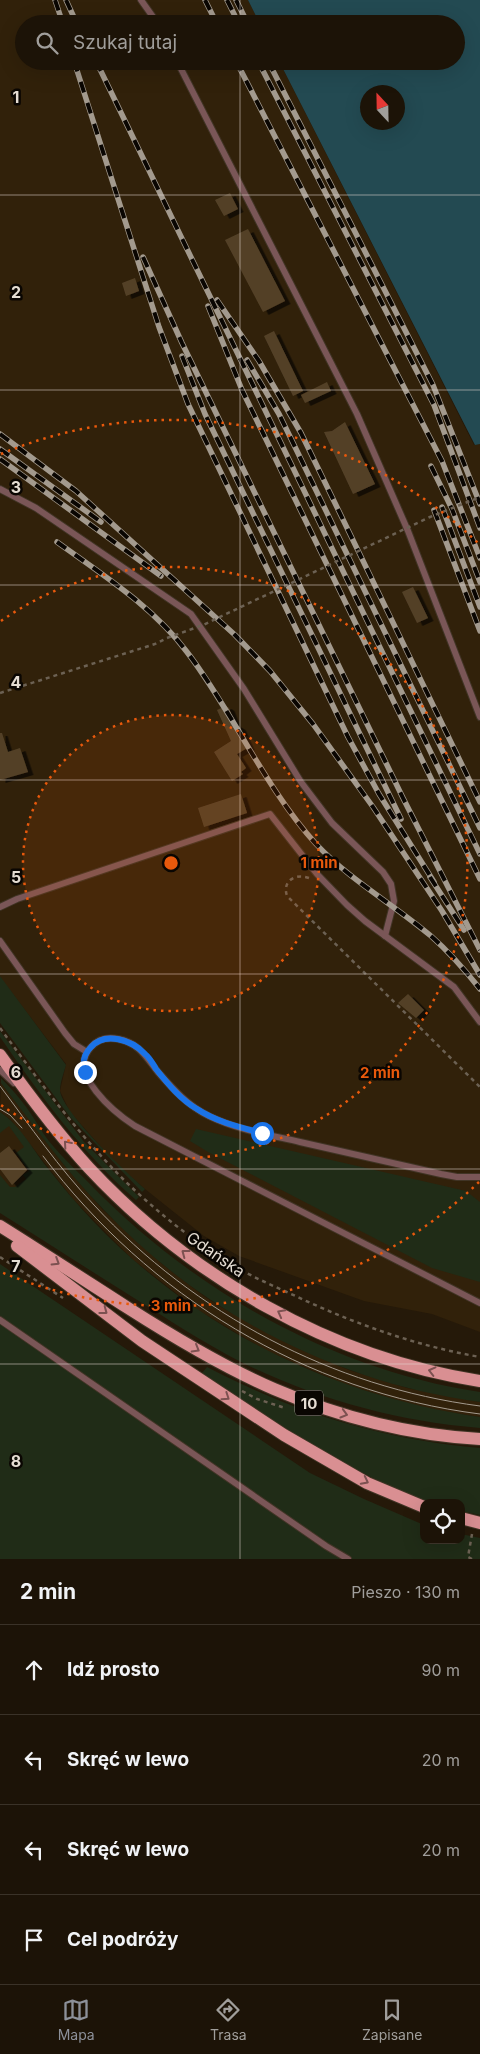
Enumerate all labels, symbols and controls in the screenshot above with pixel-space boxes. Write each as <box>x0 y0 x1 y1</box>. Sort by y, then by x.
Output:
search box <box>15 15 465 70</box>
icon: search <box>33 29 61 57</box>
text: Szukaj tutaj <box>73 31 177 54</box>
north arrow <box>360 85 405 130</box>
text: 1 <box>13 87 19 107</box>
text: 2 <box>11 282 21 302</box>
text: 3 <box>11 477 21 497</box>
text: 4 <box>11 672 22 692</box>
text: 1 min <box>300 853 338 872</box>
centre of rings <box>162 854 180 872</box>
text: 5 <box>11 867 21 887</box>
route end <box>74 1061 97 1084</box>
text: 6 <box>11 1062 21 1082</box>
text: 2 min <box>360 1063 400 1082</box>
route start <box>251 1122 274 1145</box>
one-way arrow <box>64 1140 73 1149</box>
street label: Gdańska <box>183 1227 249 1281</box>
one-way arrow <box>182 1251 191 1259</box>
text: 7 <box>11 1256 21 1276</box>
one-way arrow <box>50 1256 60 1265</box>
text: 3 min <box>151 1296 191 1315</box>
one-way arrow <box>98 1306 107 1315</box>
one-way arrow <box>277 1310 286 1320</box>
one-way arrow <box>190 1343 199 1353</box>
one-way arrow <box>428 1366 437 1377</box>
road number: 10 <box>295 1390 323 1416</box>
one-way arrow <box>220 1391 230 1400</box>
one-way arrow <box>339 1409 348 1419</box>
text: 8 <box>11 1451 21 1471</box>
one-way arrow <box>360 1475 369 1485</box>
map controls <box>420 1499 465 1544</box>
button: locate <box>420 1499 465 1544</box>
text: 2 min <box>20 1579 76 1604</box>
text: Pieszo · 130 m <box>351 1582 460 1602</box>
icon: ahead <box>20 1656 48 1684</box>
text: Idź prosto <box>67 1658 160 1681</box>
text: 90 m <box>421 1660 460 1680</box>
icon: left <box>20 1746 48 1774</box>
text: Skręć w lewo <box>67 1748 189 1771</box>
text: 20 m <box>422 1750 460 1770</box>
icon: left <box>20 1836 48 1864</box>
text: Skręć w lewo <box>67 1838 189 1861</box>
text: 20 m <box>422 1840 460 1860</box>
icon: arrive <box>20 1926 48 1954</box>
text: Cel podróży <box>67 1928 179 1951</box>
tab: Mapa <box>58 1996 95 2043</box>
tab: Trasa <box>210 1996 247 2043</box>
tab: Zapisane <box>362 1996 422 2043</box>

